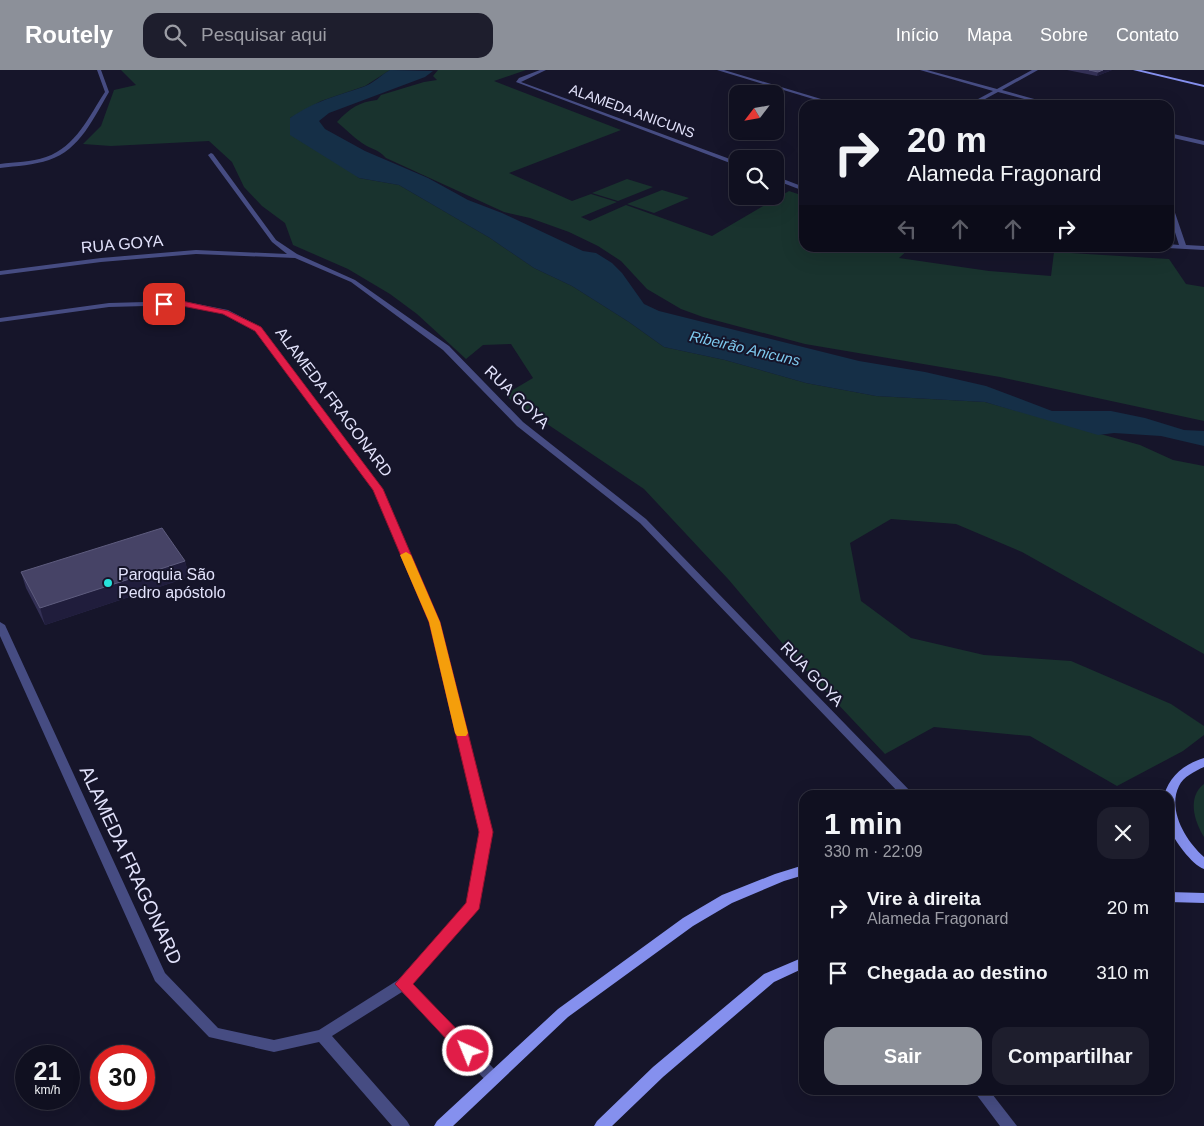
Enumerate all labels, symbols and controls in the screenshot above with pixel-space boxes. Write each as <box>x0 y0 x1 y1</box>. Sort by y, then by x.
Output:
search box <box>143 13 493 58</box>
text: Routely <box>25 21 113 48</box>
icon: search <box>161 21 189 49</box>
text: Pesquisar aqui <box>201 24 327 45</box>
text: Início <box>896 25 939 45</box>
text: Mapa <box>967 25 1012 45</box>
text: Sobre <box>1040 25 1088 45</box>
text: Contato <box>1116 25 1179 45</box>
street label: ALAMEDA ANICUNS <box>567 81 697 141</box>
north arrow <box>729 85 784 140</box>
map controls <box>729 85 784 205</box>
icon: right <box>824 120 889 185</box>
text: 20 m <box>907 120 987 159</box>
button: search <box>729 150 784 205</box>
text: Alameda Fragonard <box>907 161 1101 186</box>
icon: left <box>893 215 921 243</box>
icon: ahead <box>946 215 974 243</box>
icon: ahead <box>999 215 1027 243</box>
icon: right <box>1052 215 1080 243</box>
street label: RUA GOYA <box>80 232 164 256</box>
pin <box>143 283 185 325</box>
icon: arrive <box>150 290 178 318</box>
street label: ALAMEDA FRAGONARD <box>272 324 396 480</box>
water label: Ribeirão Anicuns <box>688 327 802 369</box>
street label: RUA GOYA <box>481 362 553 432</box>
place label: Paroquia São Pedro apóstolo <box>118 566 226 601</box>
marker: Paroquia São Pedro apóstolo <box>102 577 114 589</box>
street label: RUA GOYA <box>777 638 847 710</box>
street label: ALAMEDA FRAGONARD <box>76 762 186 968</box>
text: 1 min <box>824 807 902 840</box>
button: close <box>1097 807 1149 859</box>
text: 330 m · 22:09 <box>824 843 923 860</box>
text: Vire à direita <box>867 888 981 909</box>
icon: right <box>824 894 852 922</box>
text: 20 m <box>1107 897 1149 918</box>
text: Alameda Fragonard <box>867 910 1008 927</box>
icon: arrive <box>824 959 852 987</box>
text: Chegada ao destino <box>867 962 1048 983</box>
text: 310 m <box>1096 962 1149 983</box>
position arrow <box>441 1024 493 1076</box>
button: Sair <box>824 1027 982 1085</box>
button: Compartilhar <box>992 1027 1149 1085</box>
speed limit sign: 30 <box>90 1045 155 1110</box>
text: 21 <box>34 1057 61 1085</box>
text: km/h <box>34 1083 61 1097</box>

